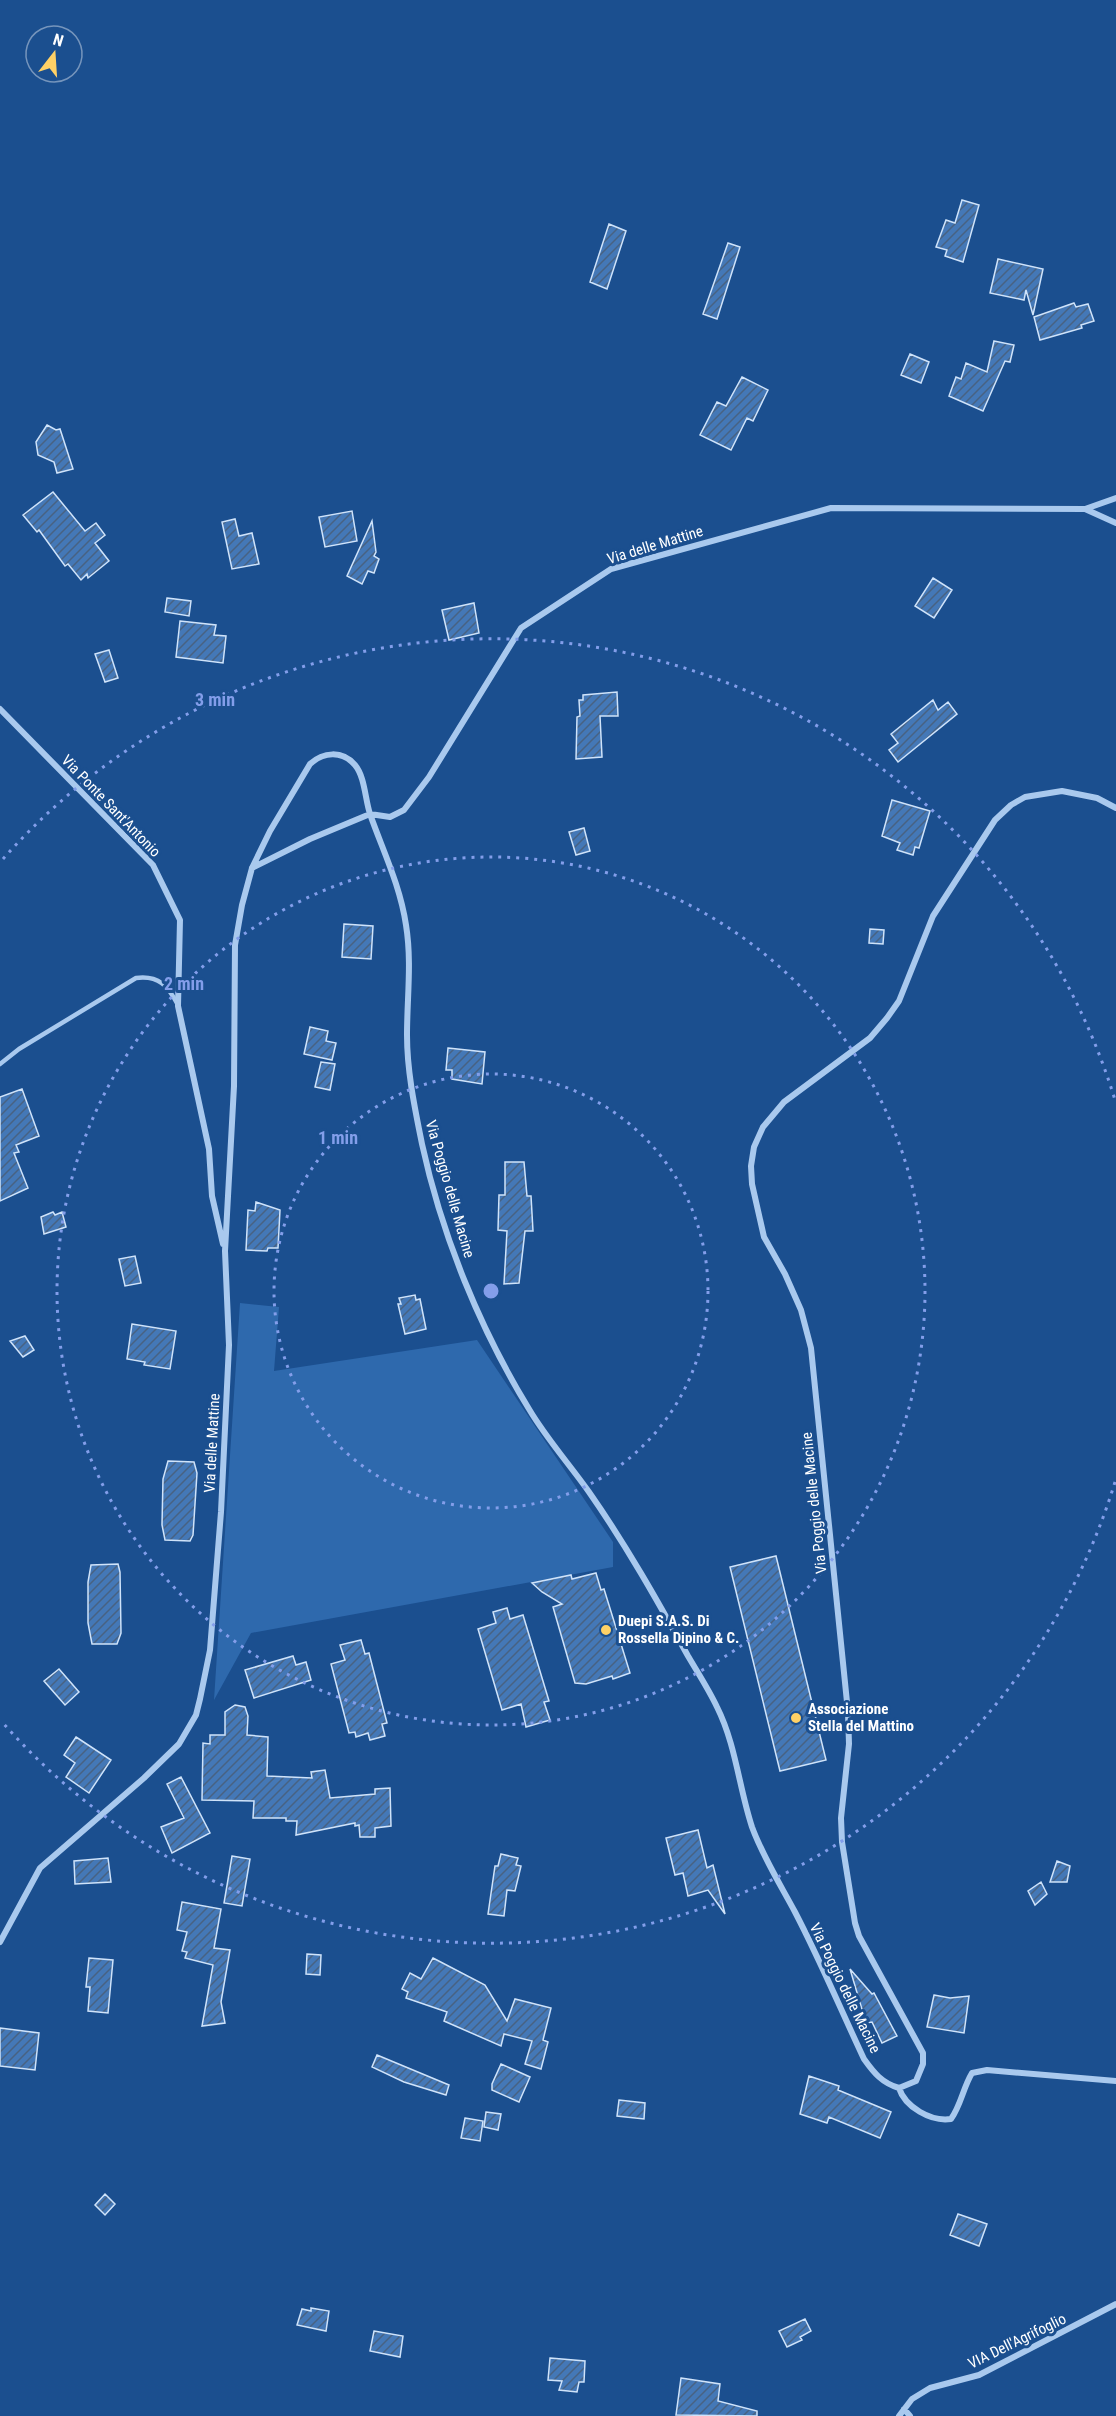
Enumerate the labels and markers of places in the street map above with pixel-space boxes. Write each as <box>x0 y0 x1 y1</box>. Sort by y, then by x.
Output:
centre of rings <box>481 1281 501 1301</box>
place label: Duepi S.A.S. Di Rossella Dipino & C. <box>618 1612 739 1647</box>
marker: Duepi S.A.S. Di Rossella Dipino & C. <box>599 1623 613 1637</box>
place label: Associazione Stella del Mattino <box>808 1700 914 1735</box>
marker: Associazione Stella del Mattino <box>789 1711 803 1725</box>

